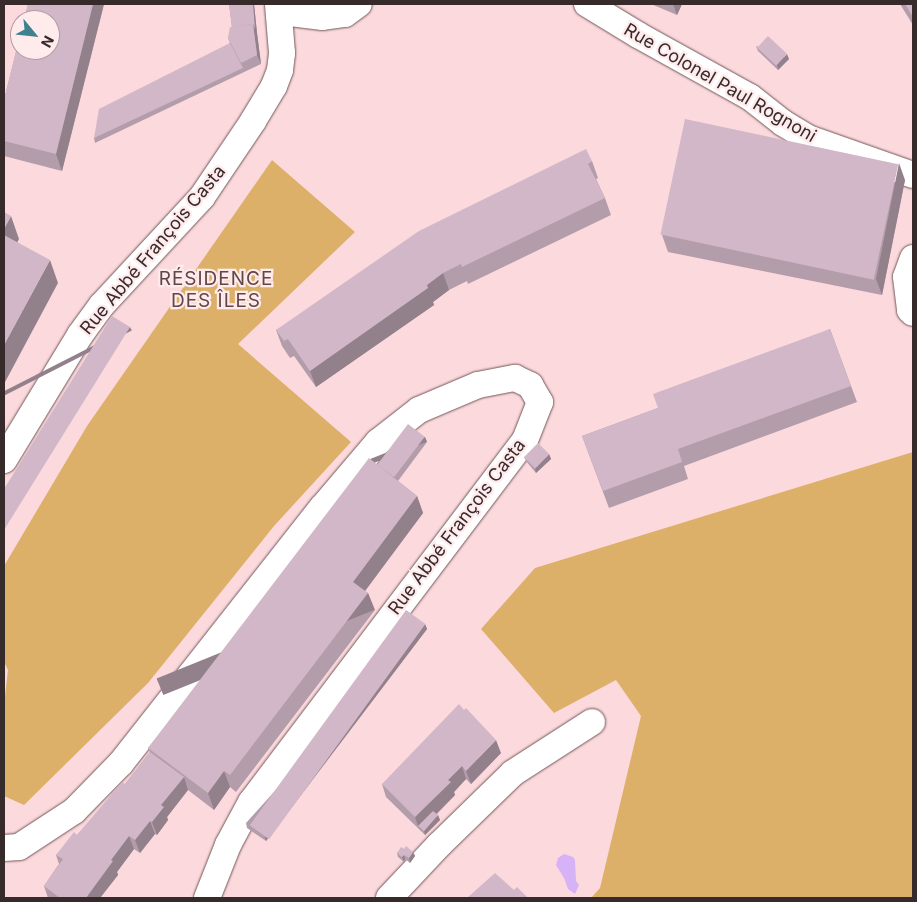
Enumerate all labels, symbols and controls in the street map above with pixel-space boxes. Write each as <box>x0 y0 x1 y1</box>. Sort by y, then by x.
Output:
north arrow <box>10 10 60 60</box>
street label: Rue Colonel Paul Rognoni <box>620 19 820 147</box>
text: N <box>38 33 58 51</box>
street label: Rue Abbé François Casta <box>76 161 230 339</box>
district label: RÉSIDENCE DES ÎLES <box>158 268 274 312</box>
street label: Rue Abbé François Casta <box>384 435 530 619</box>

